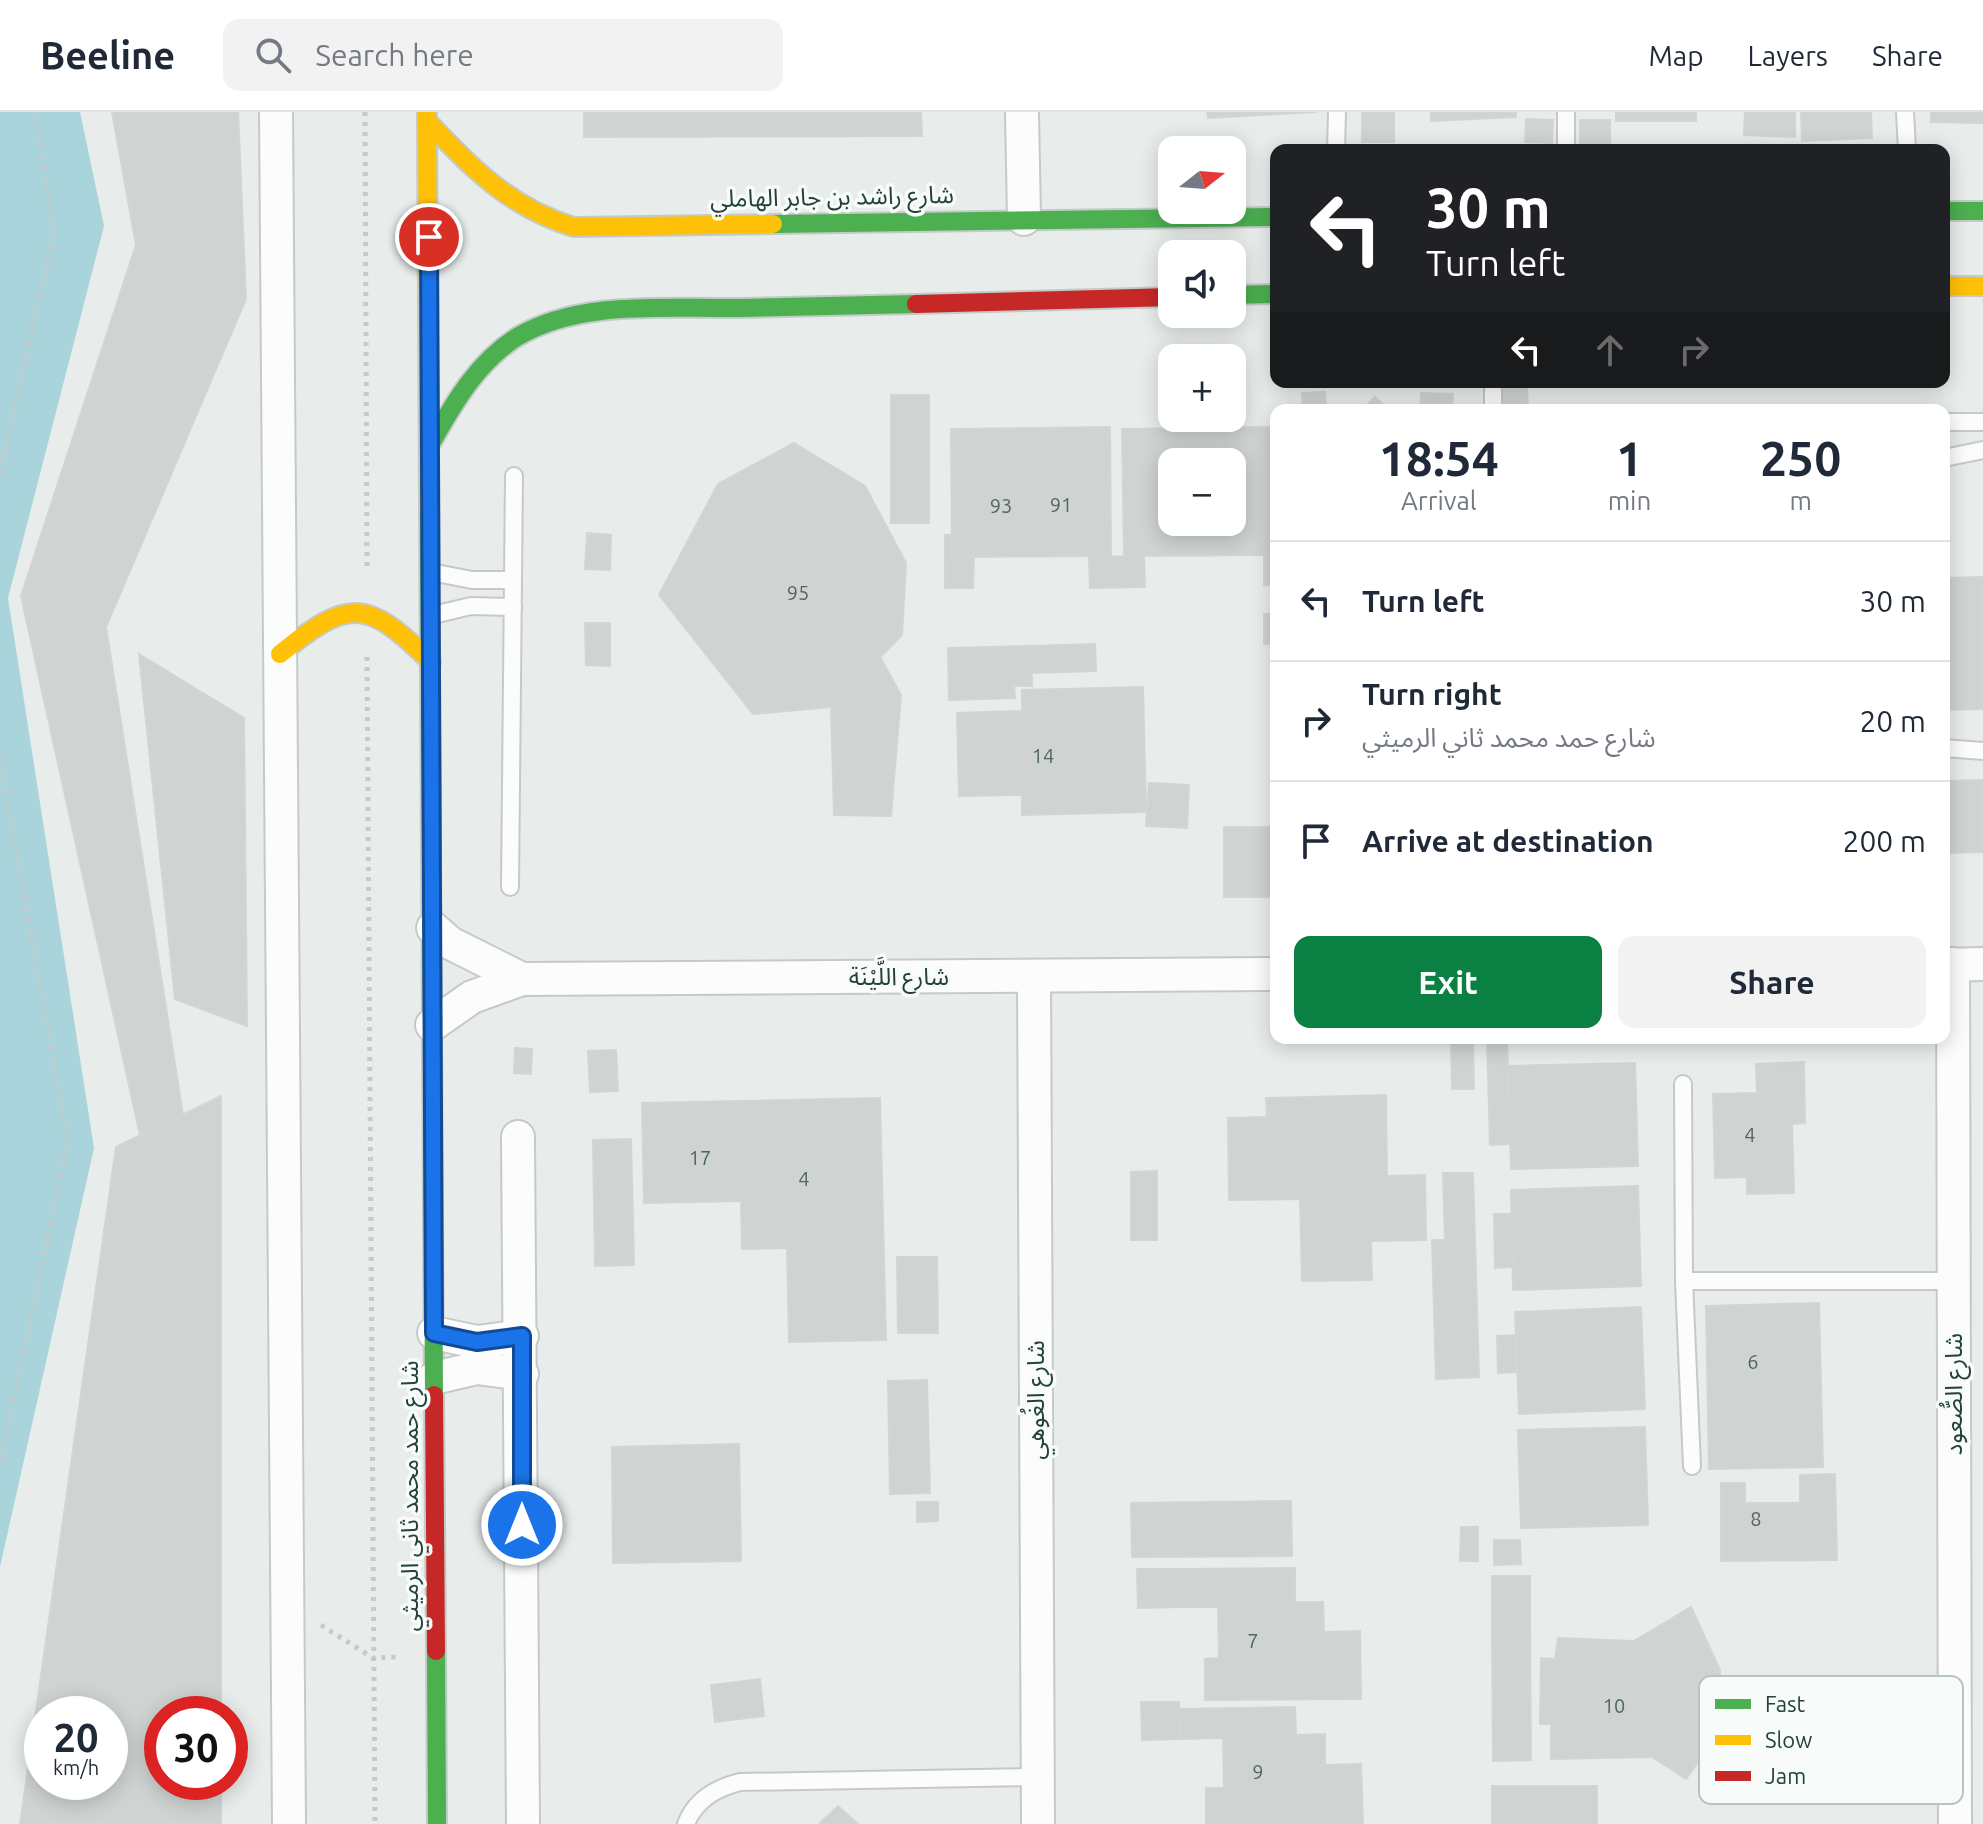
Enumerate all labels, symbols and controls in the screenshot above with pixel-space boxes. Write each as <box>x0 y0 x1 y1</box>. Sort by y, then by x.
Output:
search box <box>223 19 783 91</box>
icon: search <box>251 33 295 77</box>
text: Beeline <box>40 34 175 76</box>
text: Search here <box>315 38 474 72</box>
text: Map <box>1648 40 1704 71</box>
text: Layers <box>1748 40 1828 71</box>
text: Share <box>1872 40 1943 71</box>
north arrow <box>1158 136 1246 224</box>
map controls <box>1158 136 1246 536</box>
icon: left <box>1294 176 1398 280</box>
text: 30 m <box>1426 176 1551 239</box>
street label: شارع راشد بن جابر الهاملي <box>710 181 954 218</box>
pin <box>395 203 463 271</box>
icon: arrive <box>407 215 451 259</box>
button: sound <box>1158 240 1246 328</box>
text: Turn left <box>1426 242 1565 283</box>
icon: left <box>1504 328 1548 372</box>
icon: ahead <box>1588 328 1632 372</box>
icon: right <box>1672 328 1716 372</box>
button: + <box>1158 344 1246 432</box>
text: 18:54 <box>1379 431 1499 485</box>
text: 1 <box>1616 431 1643 485</box>
text: 250 <box>1760 431 1841 485</box>
button: − <box>1158 448 1246 536</box>
text: Arrival <box>1401 486 1477 515</box>
text: min <box>1608 486 1651 515</box>
text: m <box>1789 486 1812 515</box>
house number: 91 <box>1050 493 1072 516</box>
house number: 93 <box>990 494 1012 517</box>
icon: left <box>1294 579 1338 623</box>
house number: 95 <box>787 581 809 604</box>
text: Turn left <box>1362 584 1484 618</box>
text: 30 m <box>1859 584 1926 618</box>
text: Turn right <box>1362 677 1502 711</box>
icon: right <box>1294 699 1338 743</box>
text: 20 m <box>1859 704 1926 738</box>
text: شارع حمد محمد ثاني الرميثي <box>1362 723 1656 752</box>
house number: 14 <box>1032 744 1054 767</box>
icon: arrive <box>1294 819 1338 863</box>
text: Arrive at destination <box>1362 824 1654 858</box>
text: 200 m <box>1842 824 1926 858</box>
button: Exit <box>1294 936 1602 1028</box>
button: Share <box>1618 936 1926 1028</box>
street label: شارع اللَّيْنَة <box>849 956 949 994</box>
house number: 4 <box>1744 1123 1756 1146</box>
house number: 17 <box>689 1146 711 1169</box>
house number: 4 <box>798 1167 810 1190</box>
street label: شارع الصُّعود <box>1938 1333 1971 1455</box>
street label: شارع الغُوهي <box>1019 1340 1055 1460</box>
house number: 6 <box>1747 1350 1759 1373</box>
street label: شارع حمد محمد ثاني الرميثي <box>396 1360 429 1632</box>
position arrow <box>480 1483 564 1567</box>
house number: 8 <box>1750 1507 1762 1530</box>
house number: 7 <box>1247 1629 1259 1652</box>
legend <box>1699 1676 1963 1804</box>
text: Fast <box>1765 1691 1806 1716</box>
house number: 10 <box>1603 1694 1625 1717</box>
speed limit sign: 30 <box>144 1696 248 1800</box>
text: 20 <box>53 1715 99 1760</box>
text: Slow <box>1765 1727 1812 1752</box>
text: km/h <box>53 1756 99 1779</box>
house number: 9 <box>1252 1760 1264 1783</box>
text: Jam <box>1765 1763 1806 1788</box>

